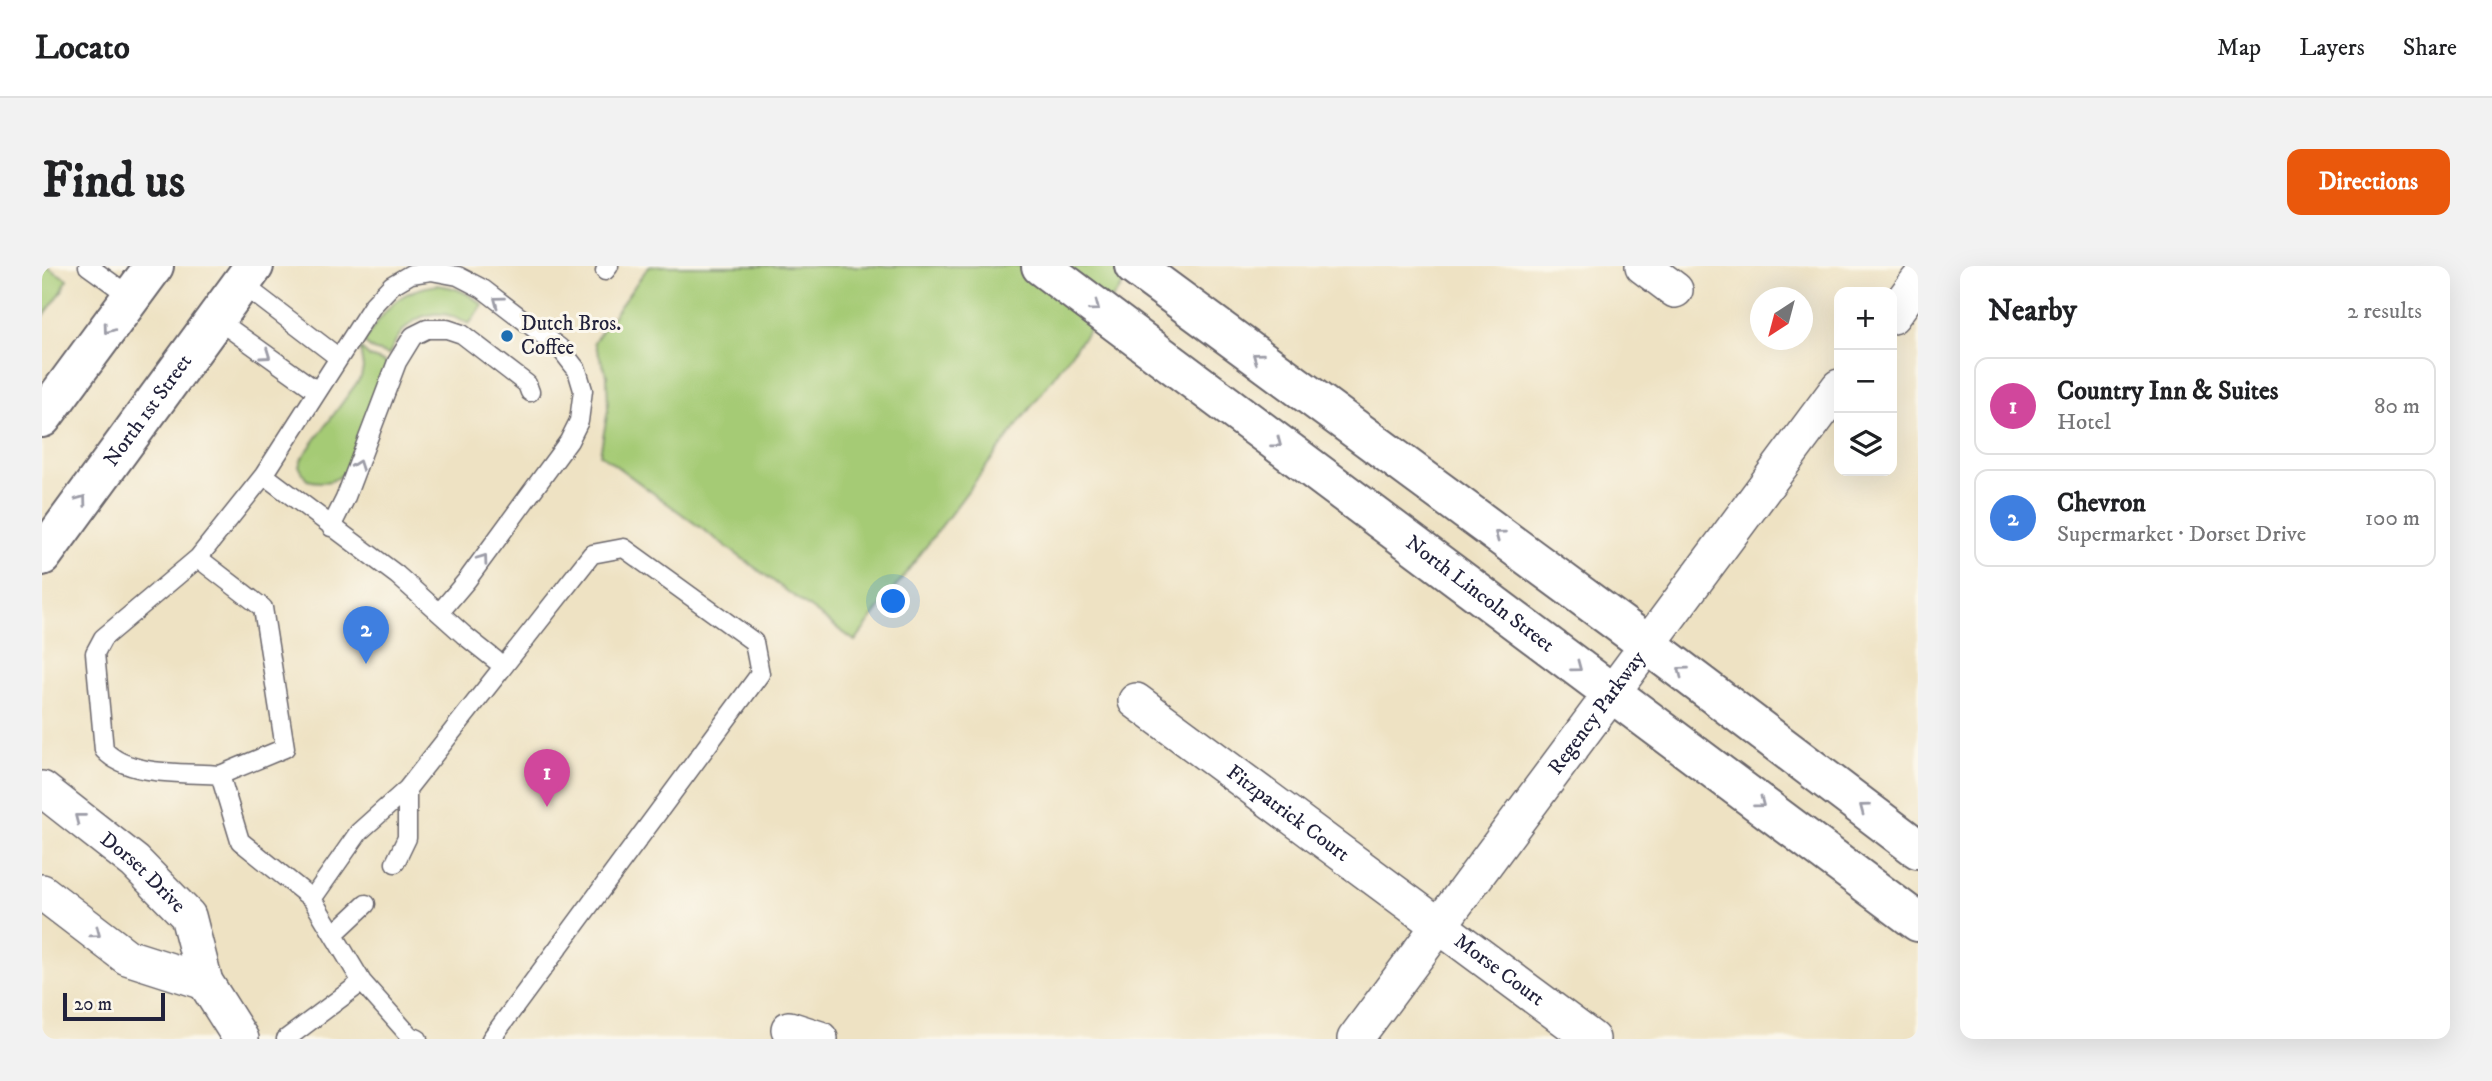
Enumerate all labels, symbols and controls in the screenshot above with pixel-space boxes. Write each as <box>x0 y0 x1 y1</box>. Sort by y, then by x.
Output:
text: Locato <box>35 28 130 69</box>
text: Map <box>2217 33 2261 63</box>
text: Layers <box>2299 33 2365 63</box>
text: Share <box>2403 33 2457 63</box>
button: Directions <box>2287 149 2450 215</box>
text: Find us <box>42 151 185 213</box>
north arrow <box>1750 287 1813 350</box>
map controls <box>1834 287 1897 476</box>
button: + <box>1834 287 1897 350</box>
text: Nearby <box>1988 293 2077 330</box>
one-way arrow <box>494 297 506 309</box>
text: 2 results <box>2347 297 2422 326</box>
one-way arrow <box>1087 299 1100 311</box>
place label: Dutch Bros. Coffee <box>521 311 621 361</box>
one-way arrow <box>103 321 116 334</box>
marker: Dutch Bros. Coffee <box>499 328 515 344</box>
one-way arrow <box>258 347 271 359</box>
street label: North 1st Street <box>99 349 198 472</box>
button: − <box>1834 350 1897 413</box>
one-way arrow <box>1252 352 1265 365</box>
text: Country Inn & Suites <box>2057 375 2278 408</box>
text: 1 <box>2009 392 2017 421</box>
text: 80 m <box>2374 392 2420 421</box>
text: Hotel <box>2057 408 2111 437</box>
button: layers <box>1834 413 1897 476</box>
one-way arrow <box>1270 435 1282 447</box>
one-way arrow <box>350 459 364 471</box>
text: Chevron <box>2057 487 2146 520</box>
one-way arrow <box>74 495 86 508</box>
text: 2 <box>2007 504 2019 533</box>
text: 100 m <box>2365 504 2420 533</box>
text: Supermarket · Dorset Drive <box>2057 520 2306 549</box>
street label: North Lincoln Street <box>1400 530 1560 658</box>
one-way arrow <box>1494 531 1507 543</box>
one-way arrow <box>474 554 487 567</box>
your location <box>876 584 910 618</box>
pin: 2 <box>343 606 389 664</box>
street label: Regency Parkway <box>1543 645 1652 780</box>
one-way arrow <box>1570 659 1582 672</box>
one-way arrow <box>1677 666 1690 679</box>
pin: 1 <box>524 749 570 807</box>
street label: Fitzpatrick Court <box>1221 760 1355 868</box>
one-way arrow <box>1752 795 1764 808</box>
one-way arrow <box>1859 803 1871 816</box>
one-way arrow <box>74 813 86 826</box>
street label: Dorset Drive <box>95 827 191 919</box>
one-way arrow <box>88 925 101 938</box>
street label: Morse Court <box>1449 928 1550 1012</box>
scale bar <box>63 990 164 1022</box>
text: 20 m <box>74 993 112 1016</box>

